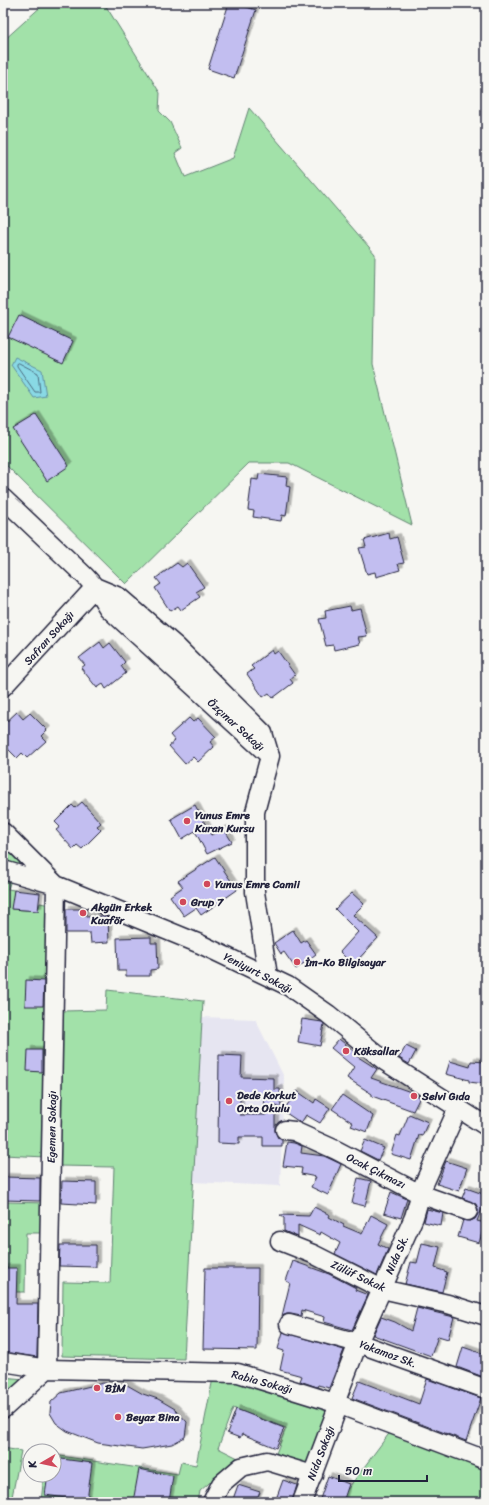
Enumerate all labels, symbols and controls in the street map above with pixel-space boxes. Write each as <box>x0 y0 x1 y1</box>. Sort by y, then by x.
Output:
street label: Safran Sokağı <box>19 606 79 670</box>
street label: Özçınar Sokağı <box>203 694 269 756</box>
place label: Yunus Emre Kuran Kursu <box>194 806 256 838</box>
marker: Yunus Emre Kuran Kursu <box>182 816 192 826</box>
place label: Yunus Emre Camii <box>215 875 301 894</box>
marker: Yunus Emre Camii <box>202 879 212 889</box>
place label: Grup 7 <box>190 893 225 912</box>
marker: Grup 7 <box>178 897 188 907</box>
place label: Akgün Erkek Kuaför <box>90 898 152 930</box>
marker: Akgün Erkek Kuaför <box>78 908 88 918</box>
street label: Yeniyurt Sokağı <box>220 947 296 999</box>
place label: İm-Ko Bilgisayar <box>304 953 387 972</box>
marker: İm-Ko Bilgisayar <box>292 957 302 967</box>
place label: Köksallar <box>353 1042 400 1061</box>
marker: Köksallar <box>341 1046 351 1056</box>
place label: Dede Korkut Orta Okulu <box>236 1086 296 1118</box>
place label: Selvi Gıda <box>421 1087 470 1106</box>
street label: Egemen Sokağı <box>42 1091 62 1163</box>
marker: Selvi Gıda <box>409 1091 419 1101</box>
marker: Dede Korkut Orta Okulu <box>224 1096 234 1106</box>
street label: Ocak Çıkmazı <box>343 1148 409 1194</box>
street label: Nida Sk. <box>380 1232 414 1278</box>
street label: Zülüf Sokak <box>327 1255 389 1297</box>
street label: Yakamoz Sk. <box>357 1335 419 1373</box>
street label: Rabia Sokağı <box>230 1365 294 1399</box>
place label: BİM <box>105 1379 126 1398</box>
marker: BİM <box>92 1383 102 1393</box>
place label: Beyaz Bina <box>126 1408 180 1427</box>
marker: Beyaz Bina <box>113 1412 123 1422</box>
street label: Nida Sokağı <box>302 1423 340 1483</box>
north arrow <box>22 1443 62 1483</box>
scale bar <box>339 1457 427 1483</box>
text: K <box>23 1458 43 1470</box>
text: 50 m <box>345 1460 372 1482</box>

